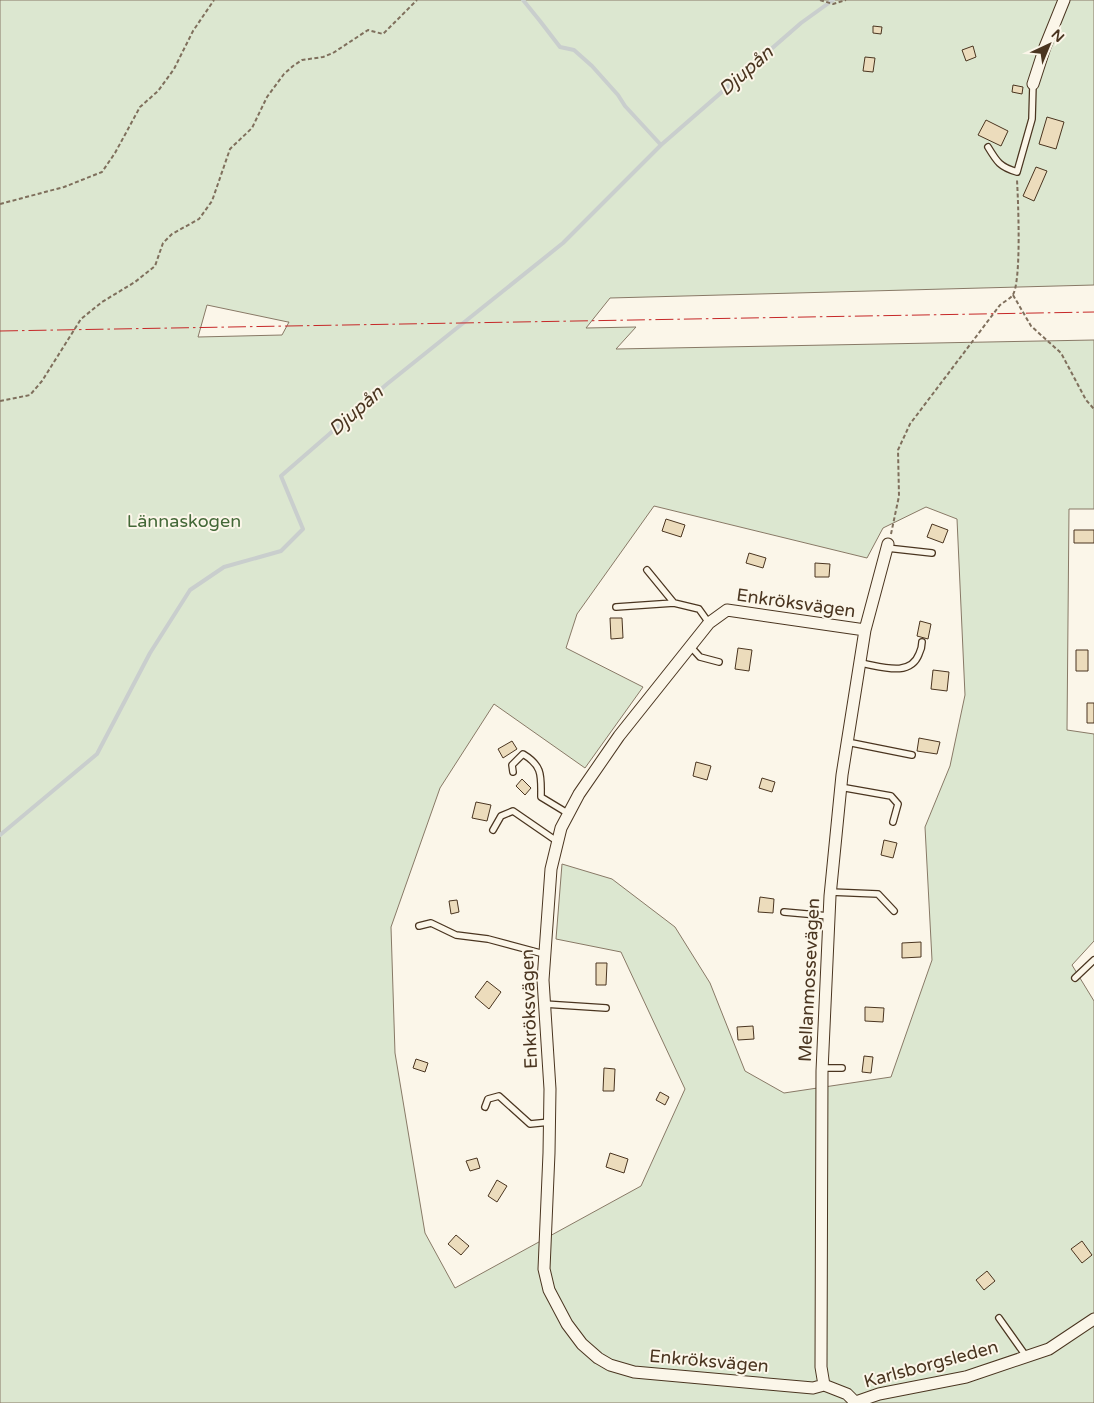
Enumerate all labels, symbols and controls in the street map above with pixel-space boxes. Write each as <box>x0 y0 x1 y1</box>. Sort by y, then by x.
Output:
north arrow <box>1024 20 1074 70</box>
text: N <box>1048 26 1068 46</box>
water label: Djupån <box>714 41 778 101</box>
water label: Djupån <box>324 381 388 441</box>
park label: Lännaskogen <box>127 510 241 532</box>
street label: Enkröksvägen <box>735 584 857 622</box>
street label: Mellanmossevägen <box>794 897 824 1063</box>
street label: Enkröksvägen <box>516 949 542 1069</box>
street label: Karlsborgsleden <box>861 1335 1001 1393</box>
street label: Enkröksvägen <box>648 1345 770 1377</box>

